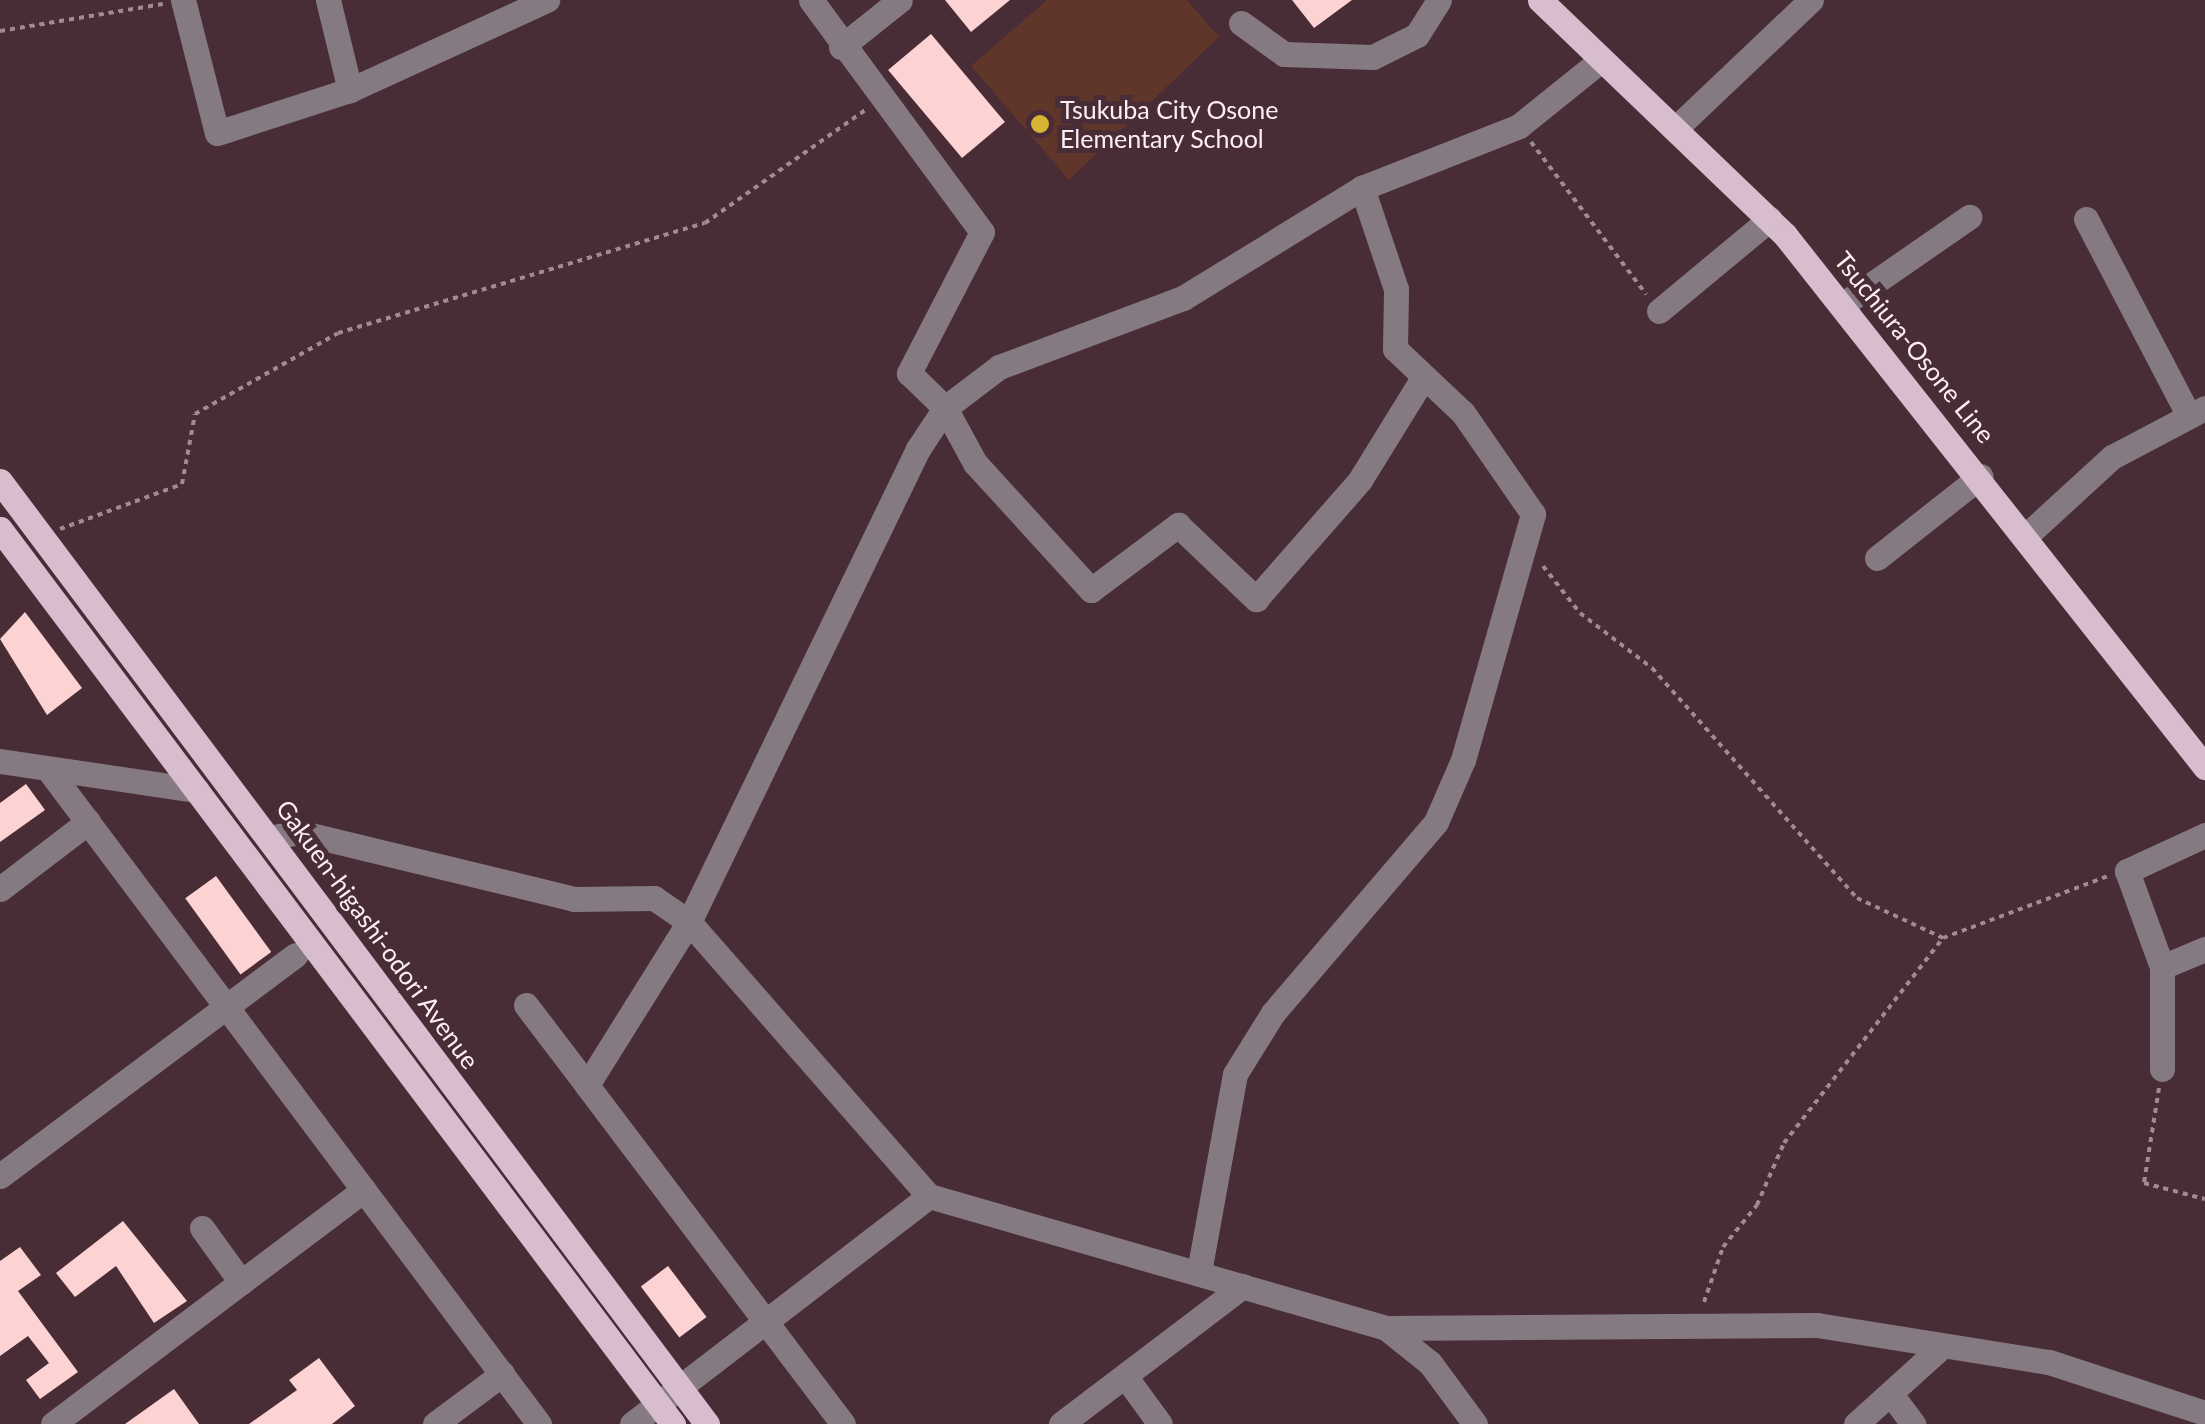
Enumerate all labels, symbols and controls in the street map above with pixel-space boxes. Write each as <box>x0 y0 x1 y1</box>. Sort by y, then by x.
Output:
place label: Tsukuba City Osone Elementary School <box>1060 95 1279 154</box>
marker: Tsukuba City Osone Elementary School <box>1029 113 1051 135</box>
street label: Tsuchiura-Osone Line <box>1829 245 2001 449</box>
street label: Gakuen-higashi-odori Avenue <box>270 793 486 1075</box>

